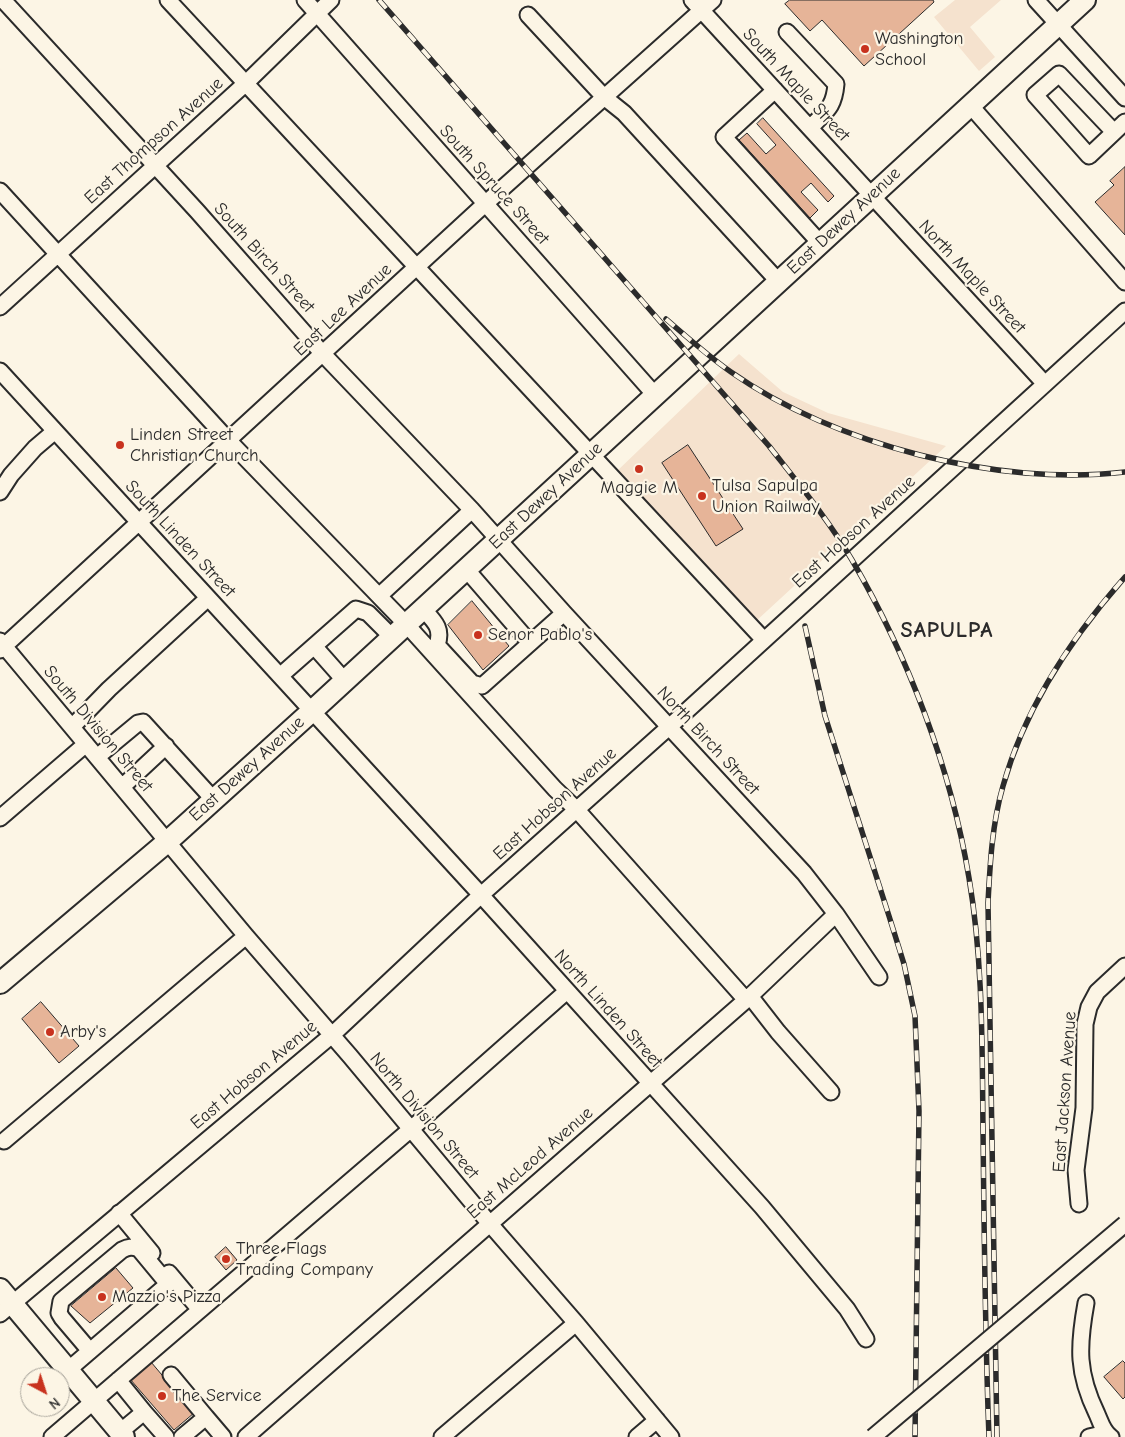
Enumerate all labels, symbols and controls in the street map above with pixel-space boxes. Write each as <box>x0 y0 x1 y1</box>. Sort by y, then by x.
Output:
street label: South Maple Street <box>738 24 854 146</box>
place label: Washington School <box>875 28 963 70</box>
marker: Washington School <box>859 43 871 55</box>
street label: East Thompson Avenue <box>80 73 228 209</box>
street label: South Spruce Street <box>434 121 554 249</box>
street label: East Dewey Avenue <box>783 163 905 279</box>
street label: South Birch Street <box>209 198 319 318</box>
street label: North Maple Street <box>914 216 1030 338</box>
street label: East Lee Avenue <box>289 259 397 361</box>
place label: Linden Street Christian Church <box>130 424 259 466</box>
street label: East Dewey Avenue <box>485 438 607 554</box>
marker: Linden Street Christian Church <box>114 439 126 451</box>
marker: Maggie M <box>633 463 645 475</box>
street label: East Hobson Avenue <box>788 471 920 593</box>
place label: Tulsa Sapulpa Union Railway <box>712 475 820 518</box>
street label: South Linden Street <box>120 476 240 602</box>
place label: Maggie M <box>600 477 678 499</box>
marker: Tulsa Sapulpa Union Railway <box>696 490 708 502</box>
district label: SAPULPA <box>900 618 994 644</box>
place label: Senor Pablo's <box>488 624 592 646</box>
marker: Senor Pablo's <box>472 629 484 641</box>
street label: South Division Street <box>39 661 157 797</box>
street label: North Birch Street <box>652 682 764 800</box>
street label: East Dewey Avenue <box>185 712 309 826</box>
street label: East Hobson Avenue <box>489 743 621 865</box>
street label: North Linden Street <box>549 945 667 1073</box>
street label: East Jackson Avenue <box>1049 1011 1081 1173</box>
street label: East Hobson Avenue <box>186 1016 322 1134</box>
place label: Arby's <box>60 1021 106 1043</box>
marker: Arby's <box>44 1026 56 1038</box>
street label: North Division Street <box>365 1048 483 1184</box>
street label: East McLeod Avenue <box>462 1102 598 1224</box>
place label: Three Flags Trading Company <box>236 1238 373 1280</box>
marker: Three Flags Trading Company <box>220 1253 232 1265</box>
place label: Mazzio's Pizza <box>112 1286 221 1308</box>
marker: Mazzio's Pizza <box>96 1291 108 1303</box>
north arrow <box>20 1367 70 1417</box>
place label: The Service <box>172 1385 261 1407</box>
marker: The Service <box>156 1390 168 1402</box>
text: N <box>45 1394 63 1413</box>

